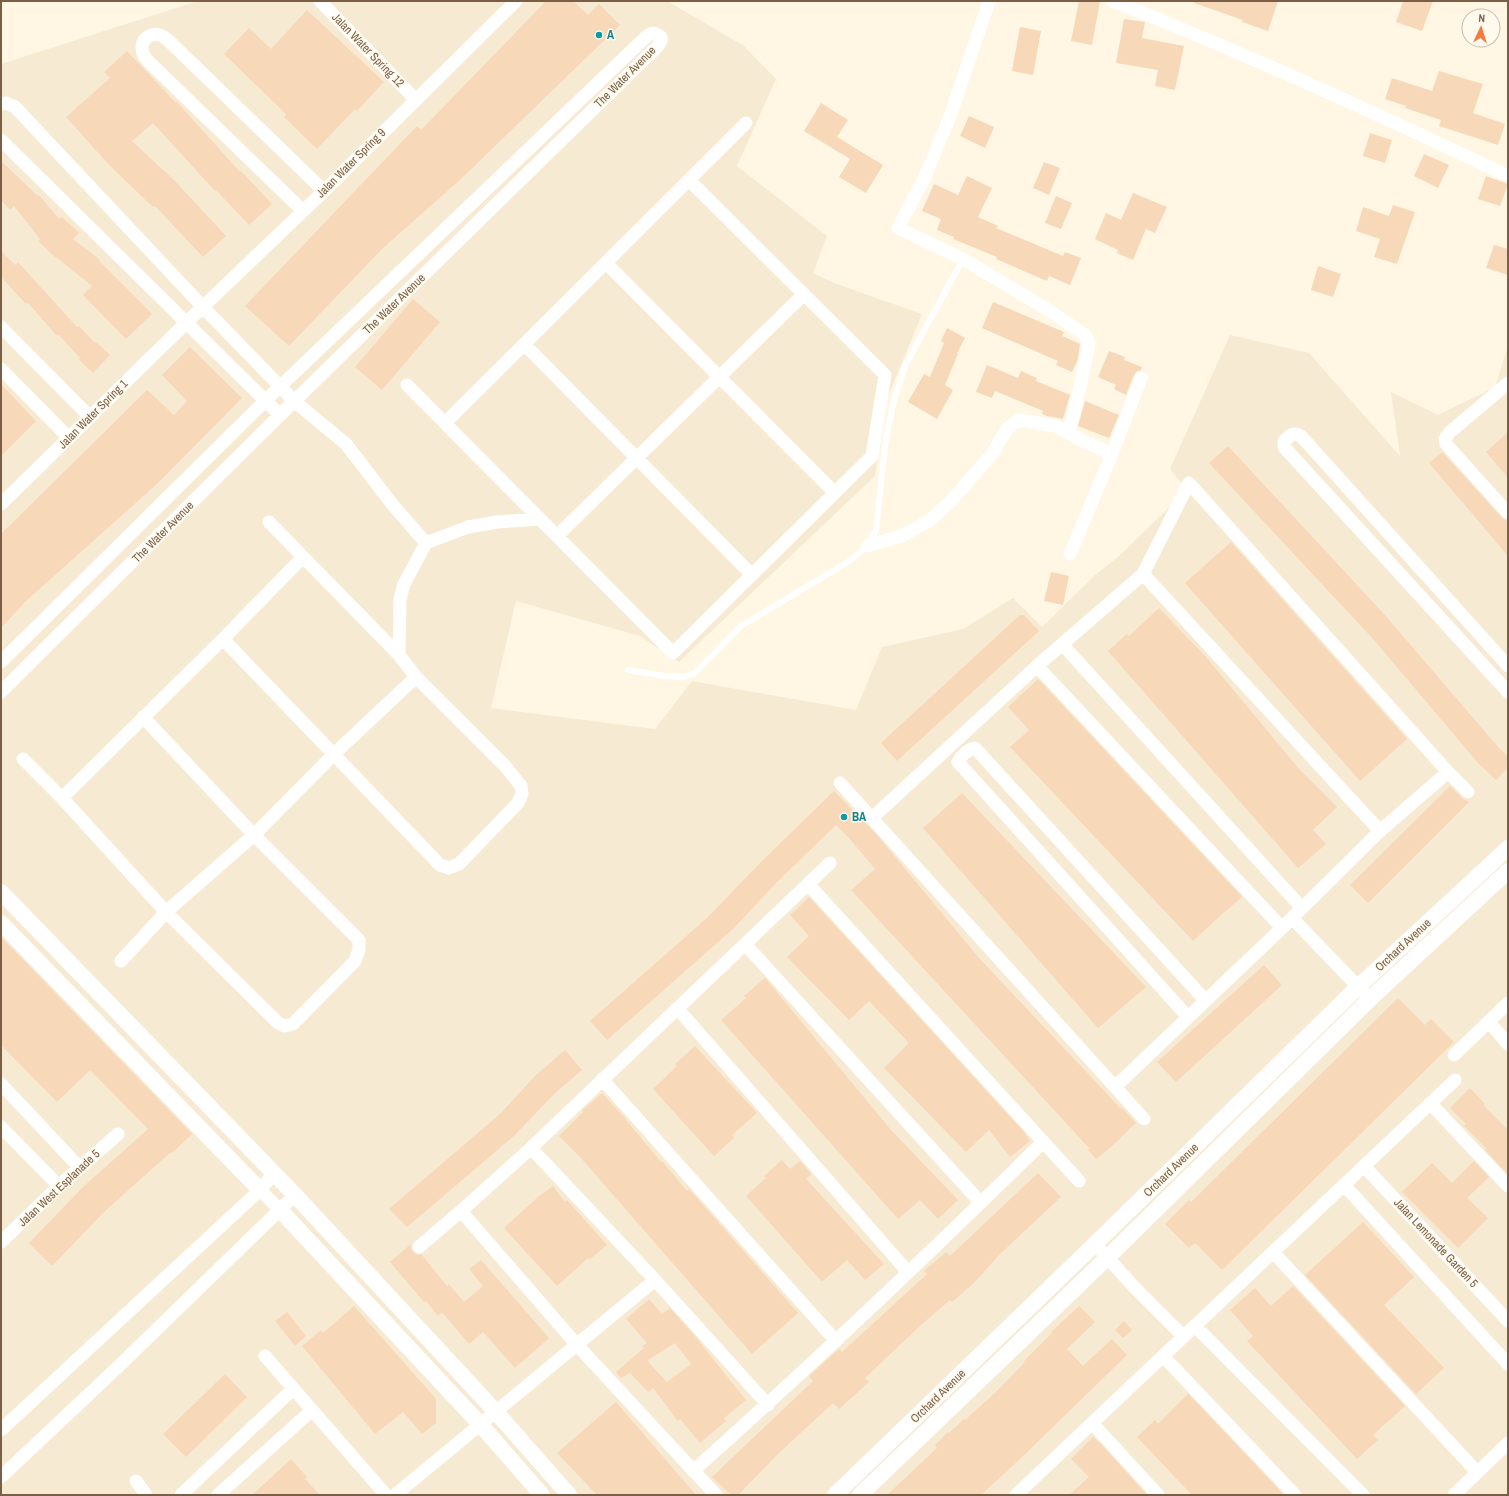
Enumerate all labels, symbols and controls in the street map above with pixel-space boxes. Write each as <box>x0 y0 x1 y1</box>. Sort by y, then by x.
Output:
north arrow <box>1461 8 1501 48</box>
street label: Jalan Water Spring 12 <box>328 9 408 91</box>
text: N <box>1478 11 1485 25</box>
place label: A <box>607 27 615 43</box>
marker: A <box>594 30 604 40</box>
street label: The Water Avenue <box>591 43 659 111</box>
street label: Jalan Water Spring 9 <box>313 125 389 201</box>
street label: The Water Avenue <box>359 270 429 338</box>
street label: Jalan Water Spring 1 <box>55 375 132 452</box>
street label: The Water Avenue <box>129 498 197 566</box>
place label: BA <box>852 809 867 825</box>
marker: BA <box>839 812 849 822</box>
street label: Orchard Avenue <box>1372 915 1434 975</box>
street label: Orchard Avenue <box>1140 1140 1202 1200</box>
street label: Jalan West Esplanade 5 <box>15 1146 104 1230</box>
street label: Jalan Lemonade Garden 5 <box>1390 1195 1482 1291</box>
street label: Orchard Avenue <box>907 1366 969 1426</box>

